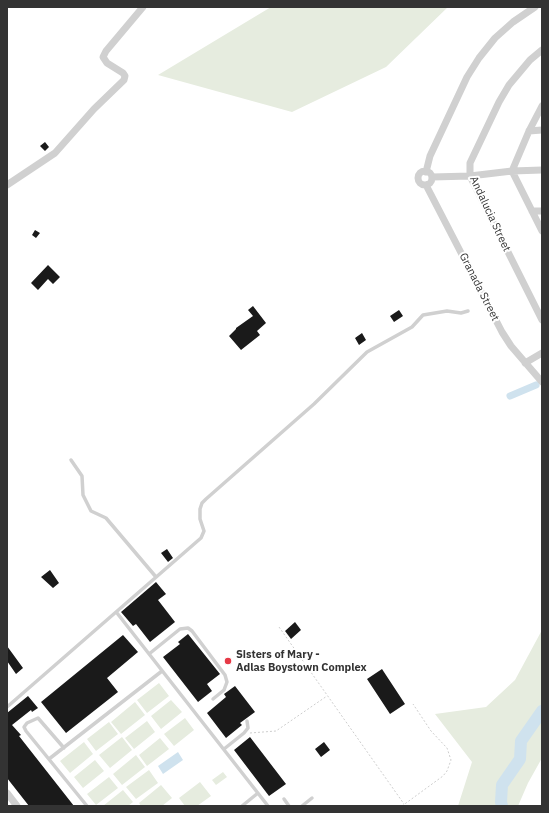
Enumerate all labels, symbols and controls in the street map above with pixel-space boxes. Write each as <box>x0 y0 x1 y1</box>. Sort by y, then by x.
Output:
street label: Andalucia Street <box>467 174 513 254</box>
street label: Granada Street <box>456 251 502 323</box>
place label: Sisters of Mary - Adlas Boystown Complex <box>236 648 367 674</box>
marker: Sisters of Mary - Adlas Boystown Complex <box>223 656 233 666</box>

